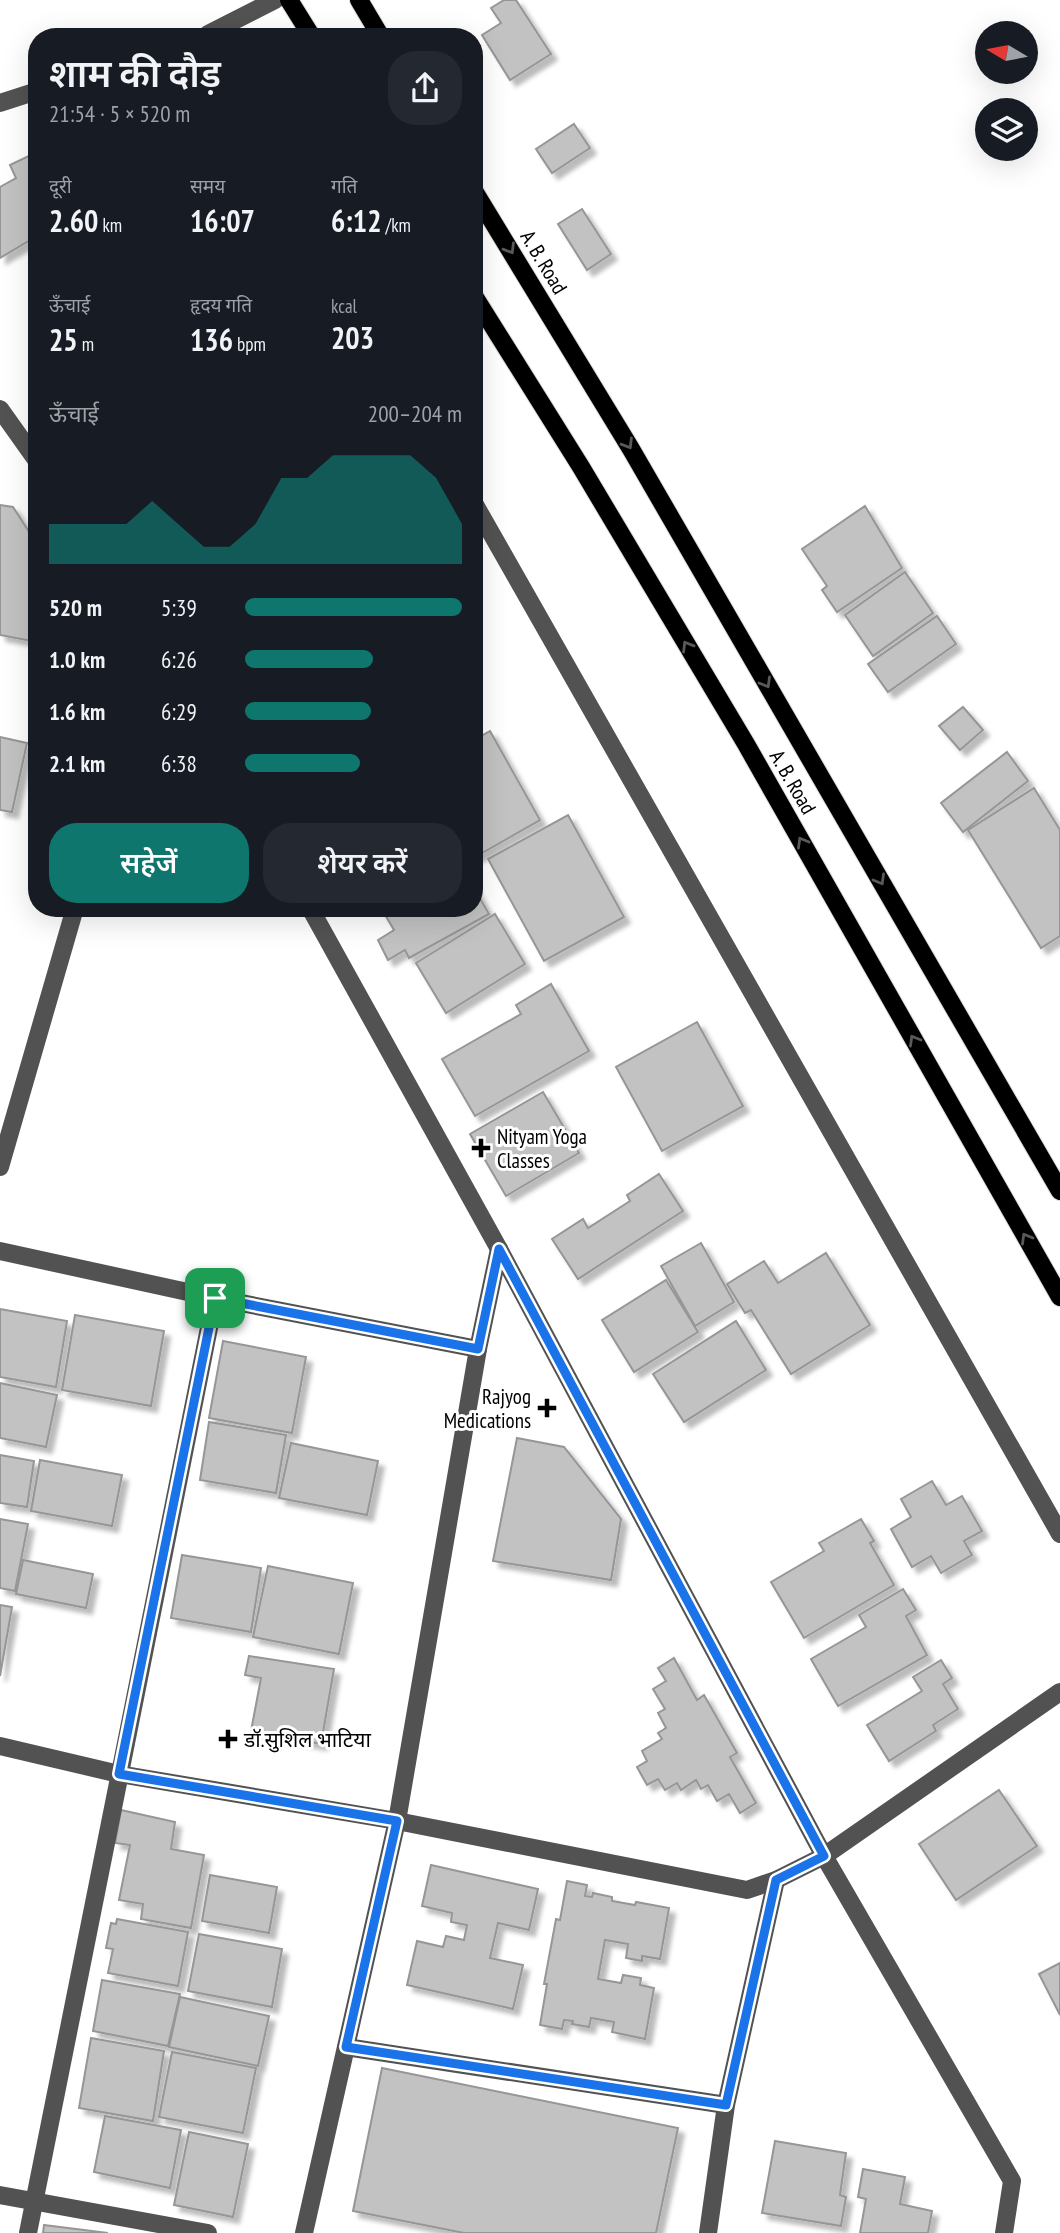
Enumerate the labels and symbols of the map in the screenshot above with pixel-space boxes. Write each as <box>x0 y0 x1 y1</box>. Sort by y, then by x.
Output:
north arrow <box>975 21 1038 84</box>
street label: A. B. Road <box>514 225 574 299</box>
one-way arrow <box>501 242 514 255</box>
one-way arrow <box>619 436 632 449</box>
one-way arrow <box>683 640 696 653</box>
one-way arrow <box>758 676 771 688</box>
street label: A. B. Road <box>764 745 822 819</box>
one-way arrow <box>797 837 810 850</box>
one-way arrow <box>872 872 885 885</box>
one-way arrow <box>909 1035 922 1047</box>
place label: Nityam Yoga Classes <box>497 1123 587 1174</box>
marker: Nityam Yoga Classes <box>471 1138 491 1158</box>
one-way arrow <box>1021 1233 1034 1245</box>
pin <box>185 1268 245 1328</box>
place label: Rajyog Medications <box>444 1383 531 1434</box>
marker: Rajyog Medications <box>537 1398 557 1418</box>
place label: डॉ.सुशिल भाटिया <box>243 1726 371 1753</box>
marker: डॉ.सुशिल भाटिया <box>218 1729 238 1749</box>

